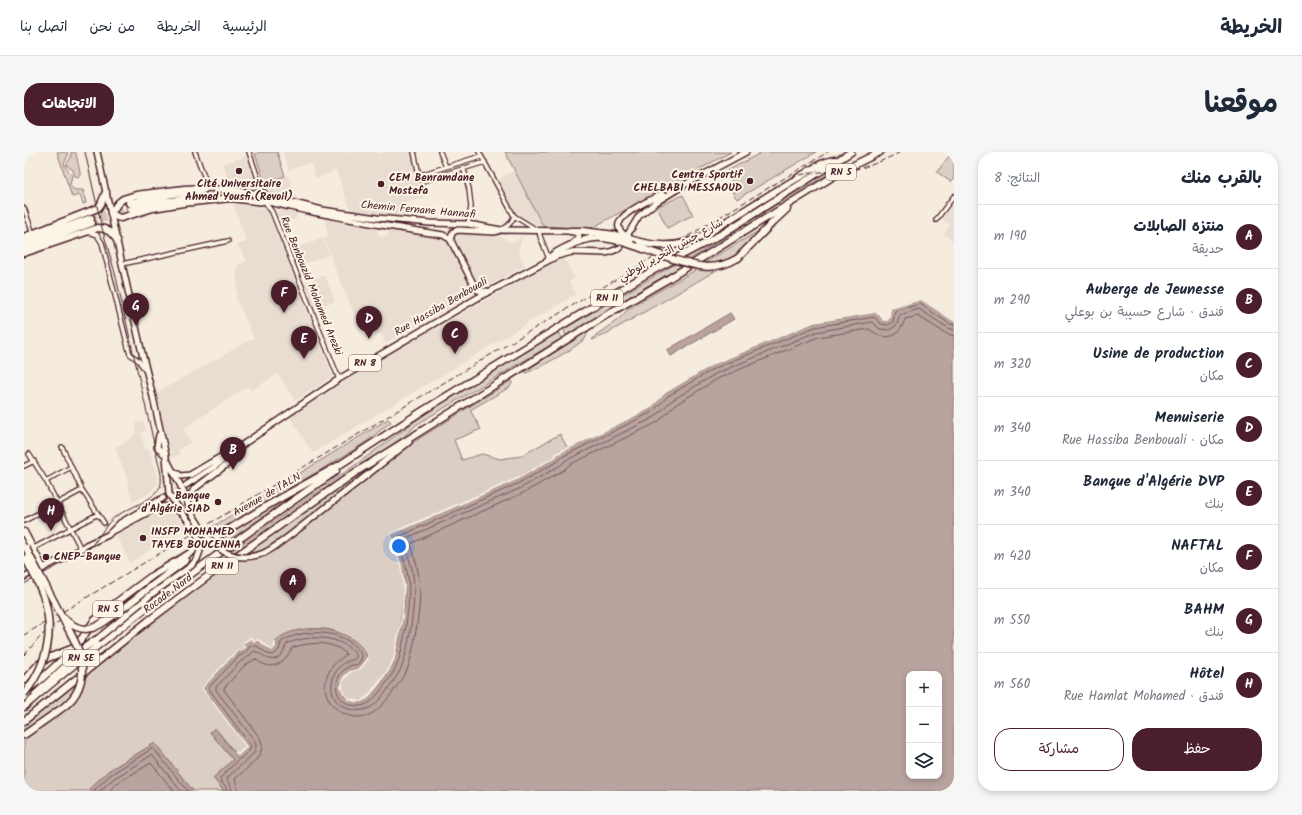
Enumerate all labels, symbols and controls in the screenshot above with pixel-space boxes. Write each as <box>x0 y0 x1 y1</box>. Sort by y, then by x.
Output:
text: الخريطة <box>1220 13 1282 43</box>
text: اتصل بنا <box>20 16 68 38</box>
text: من نحن <box>90 16 135 38</box>
text: الخريطة <box>157 16 201 38</box>
text: الرئيسية <box>223 16 267 38</box>
text: موقعنا <box>1204 82 1278 127</box>
button: الاتجاهات <box>24 83 114 126</box>
road number: RN 5 <box>826 164 856 180</box>
text: بالقرب منك <box>1181 165 1262 192</box>
marker: Cité Universitaire Ahmed Yousfi (Revoil) <box>234 166 244 176</box>
place label: Centre Sportif CHELBABI MESSAOUD <box>634 166 743 197</box>
text: النتائج: 8 <box>994 168 1040 189</box>
place label: CEM Benramdane Mostefa <box>389 169 475 200</box>
place label: Cité Universitaire Ahmed Yousfi (Revoil) <box>185 175 293 206</box>
marker: Centre Sportif CHELBABI MESSAOUD <box>745 176 755 186</box>
marker: CEM Benramdane Mostefa <box>376 179 386 189</box>
street label: Chemin Fernane Hannafi <box>360 196 476 224</box>
street label: Rue Benbouzid Mohamed Arezki <box>275 214 347 359</box>
street label: شارع جيش التحرير الوطني <box>615 214 727 287</box>
text: منتزه الصابلات <box>1134 215 1224 239</box>
text: 190 m <box>994 226 1027 247</box>
text: A <box>1245 226 1253 247</box>
text: حديقة <box>1192 239 1224 260</box>
street label: Rue Hassiba Benbouali <box>391 273 491 341</box>
text: Auberge de Jeunesse <box>1086 278 1224 302</box>
pin: F <box>271 280 297 313</box>
road number: RN 11 <box>591 290 623 306</box>
text: 290 m <box>994 290 1030 311</box>
text: B <box>1245 290 1253 311</box>
pin: G <box>123 293 149 326</box>
text: فندق · شارع حسيبة بن بوعلي <box>1065 302 1224 323</box>
pin: D <box>356 306 382 339</box>
pin: C <box>442 321 468 354</box>
pin: E <box>291 326 317 359</box>
text: Usine de production <box>1093 342 1224 366</box>
text: 320 m <box>994 354 1031 375</box>
text: C <box>1245 354 1253 375</box>
road number: RN 8 <box>349 355 381 371</box>
text: مكان <box>1200 366 1224 387</box>
text: Menuiserie <box>1155 406 1224 430</box>
text: 340 m <box>994 418 1031 439</box>
text: D <box>1245 418 1253 439</box>
text: مكان · Rue Hassiba Benbouali <box>1062 430 1224 451</box>
pin: B <box>220 437 246 470</box>
street label: Avenue de l'ALN <box>230 468 305 522</box>
text: Banque d'Algérie DVP <box>1083 470 1224 494</box>
text: 340 m <box>994 482 1031 503</box>
text: E <box>1245 482 1253 503</box>
place label: Banque d'Algérie SIAD <box>141 487 211 518</box>
text: بنك <box>1205 494 1224 515</box>
marker: Banque d'Algérie SIAD <box>213 497 223 507</box>
pin: H <box>38 498 64 531</box>
place label: INSFP MOHAMED TAYEB BOUCENNA <box>151 523 241 554</box>
marker: INSFP MOHAMED TAYEB BOUCENNA <box>138 533 148 543</box>
text: NAFTAL <box>1171 534 1224 558</box>
your location <box>389 536 409 556</box>
text: 420 m <box>994 546 1031 567</box>
text: F <box>1245 546 1253 567</box>
place label: CNEP-Banque <box>54 548 121 566</box>
marker: CNEP-Banque <box>41 552 51 562</box>
road number: RN 11 <box>206 558 238 574</box>
text: مكان <box>1200 558 1224 579</box>
pin: A <box>280 568 306 601</box>
street label: Rocade Nord <box>139 569 197 619</box>
text: BAHM <box>1184 598 1224 622</box>
road number: RN 5 <box>93 601 123 617</box>
text: 550 m <box>994 610 1030 631</box>
text: G <box>1245 610 1253 631</box>
text: بنك <box>1205 622 1224 643</box>
road number: RN 5E <box>63 650 99 666</box>
text: Hôtel <box>1189 662 1224 686</box>
map controls <box>906 671 942 779</box>
button: + <box>906 671 942 707</box>
text: 560 m <box>994 674 1030 695</box>
text: H <box>1245 674 1253 695</box>
text: فندق · Rue Hamlat Mohamed <box>1064 686 1224 707</box>
button: − <box>906 707 942 743</box>
button: مشاركة <box>994 728 1124 771</box>
button: حفظ <box>1132 728 1262 771</box>
button: layers <box>906 743 942 779</box>

